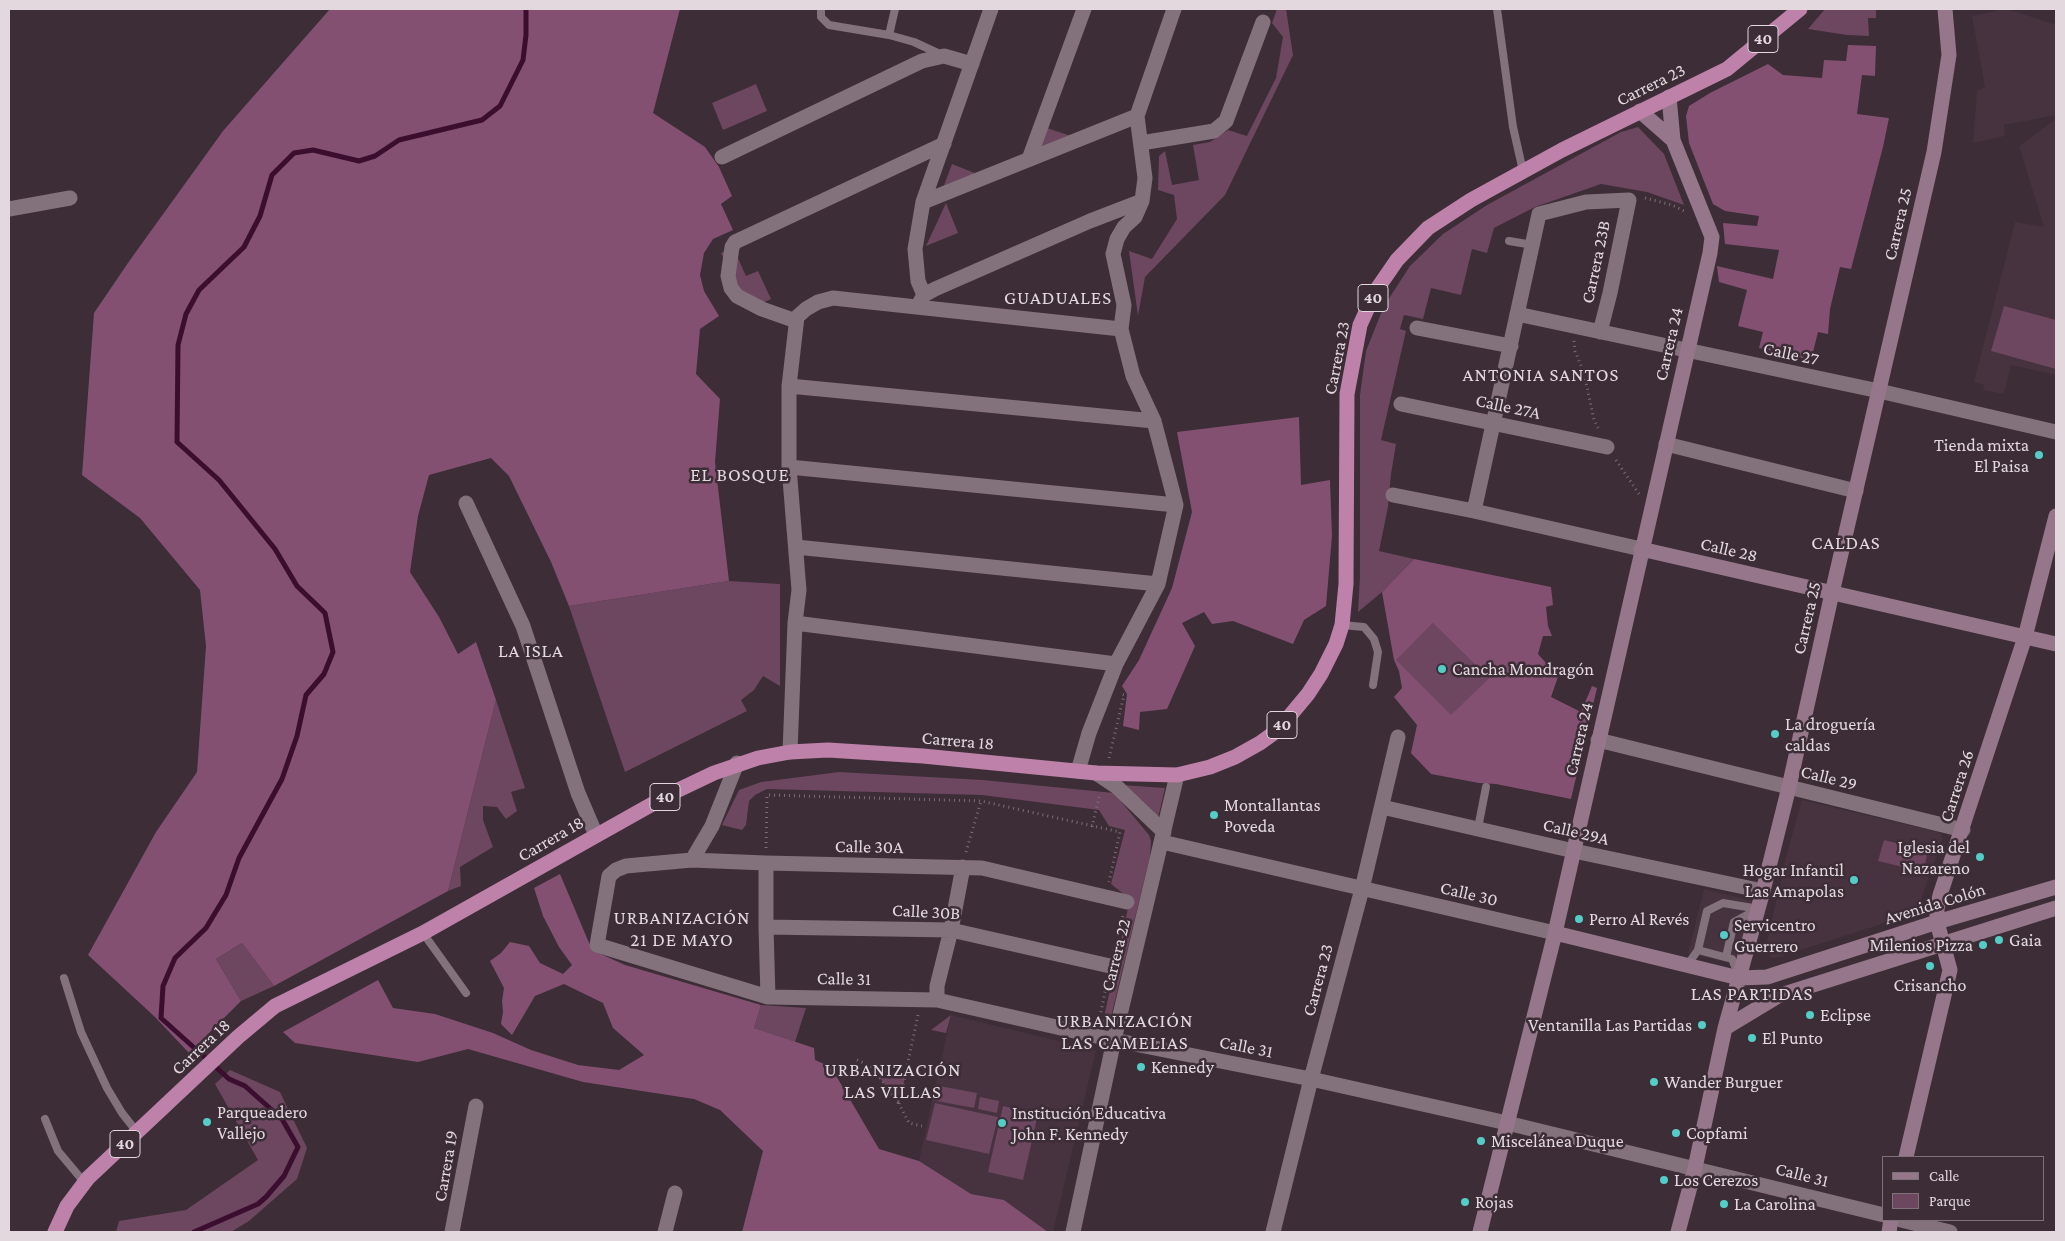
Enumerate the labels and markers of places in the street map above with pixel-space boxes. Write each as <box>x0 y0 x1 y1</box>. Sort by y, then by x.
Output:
place label: Tienda mixta El Paisa <box>1934 434 2029 476</box>
marker: Tienda mixta El Paisa <box>2033 449 2045 461</box>
place label: Cancha Mondragón <box>1452 658 1594 680</box>
marker: Cancha Mondragón <box>1436 663 1448 675</box>
place label: La droguería caldas <box>1785 713 1876 756</box>
marker: La droguería caldas <box>1769 728 1781 740</box>
place label: Montallantas Poveda <box>1224 794 1320 836</box>
marker: Montallantas Poveda <box>1208 809 1220 821</box>
place label: Iglesia del Nazareno <box>1898 836 1970 879</box>
marker: Iglesia del Nazareno <box>1974 851 1986 863</box>
place label: Hogar Infantil Las Amapolas <box>1743 859 1844 902</box>
marker: Hogar Infantil Las Amapolas <box>1848 874 1860 886</box>
place label: Perro Al Revés <box>1589 908 1689 930</box>
marker: Perro Al Revés <box>1573 913 1585 925</box>
place label: Servicentro Guerrero <box>1734 914 1816 956</box>
marker: Servicentro Guerrero <box>1718 929 1730 941</box>
place label: Gaia <box>2009 929 2042 951</box>
place label: Milenios Pizza <box>1870 934 1973 956</box>
marker: Gaia <box>1993 934 2005 946</box>
marker: Milenios Pizza <box>1977 939 1989 951</box>
marker: Crisancho <box>1924 960 1936 972</box>
place label: Crisancho <box>1894 974 1966 996</box>
place label: Eclipse <box>1820 1004 1871 1026</box>
marker: Eclipse <box>1804 1009 1816 1021</box>
place label: Ventanilla Las Partidas <box>1528 1014 1692 1036</box>
marker: Ventanilla Las Partidas <box>1696 1019 1708 1031</box>
place label: El Punto <box>1762 1027 1823 1049</box>
marker: El Punto <box>1746 1032 1758 1044</box>
place label: Kennedy <box>1151 1056 1214 1078</box>
marker: Kennedy <box>1135 1061 1147 1073</box>
place label: Wander Burguer <box>1664 1071 1783 1093</box>
marker: Wander Burguer <box>1648 1076 1660 1088</box>
place label: Parqueadero Vallejo <box>217 1101 307 1144</box>
place label: Institución Educativa John F. Kennedy <box>1012 1102 1166 1144</box>
marker: Parqueadero Vallejo <box>201 1116 213 1128</box>
marker: Institución Educativa John F. Kennedy <box>996 1117 1008 1129</box>
place label: Copfami <box>1686 1122 1748 1144</box>
marker: Copfami <box>1670 1127 1682 1139</box>
place label: Miscelánea Duque <box>1491 1130 1624 1152</box>
marker: Miscelánea Duque <box>1475 1135 1487 1147</box>
place label: Los Cerezos <box>1674 1169 1758 1191</box>
marker: Los Cerezos <box>1658 1174 1670 1186</box>
place label: Rojas <box>1475 1191 1514 1213</box>
place label: La Carolina <box>1734 1193 1816 1215</box>
marker: Rojas <box>1459 1196 1471 1208</box>
marker: La Carolina <box>1718 1198 1730 1210</box>

